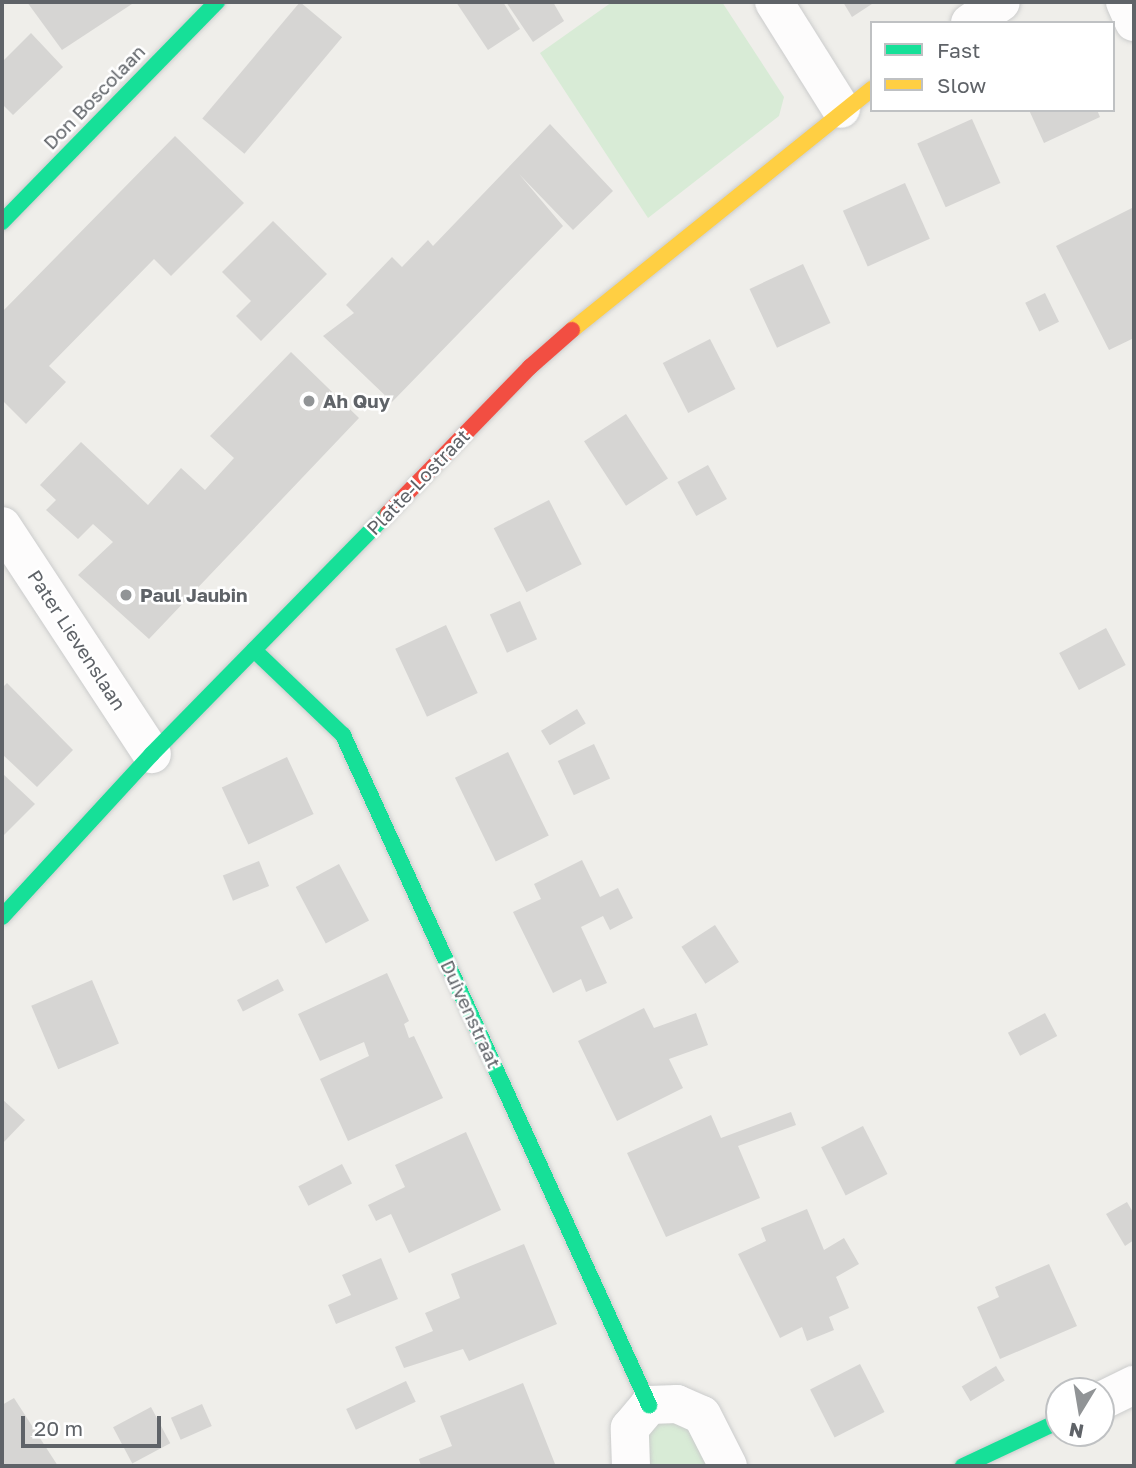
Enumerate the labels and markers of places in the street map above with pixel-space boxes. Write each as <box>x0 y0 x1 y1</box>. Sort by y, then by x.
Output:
place label: Ah Quy <box>323 390 390 412</box>
marker: Ah Quy <box>301 393 317 409</box>
place label: Paul Jaubin <box>140 584 247 606</box>
marker: Paul Jaubin <box>118 587 134 603</box>

